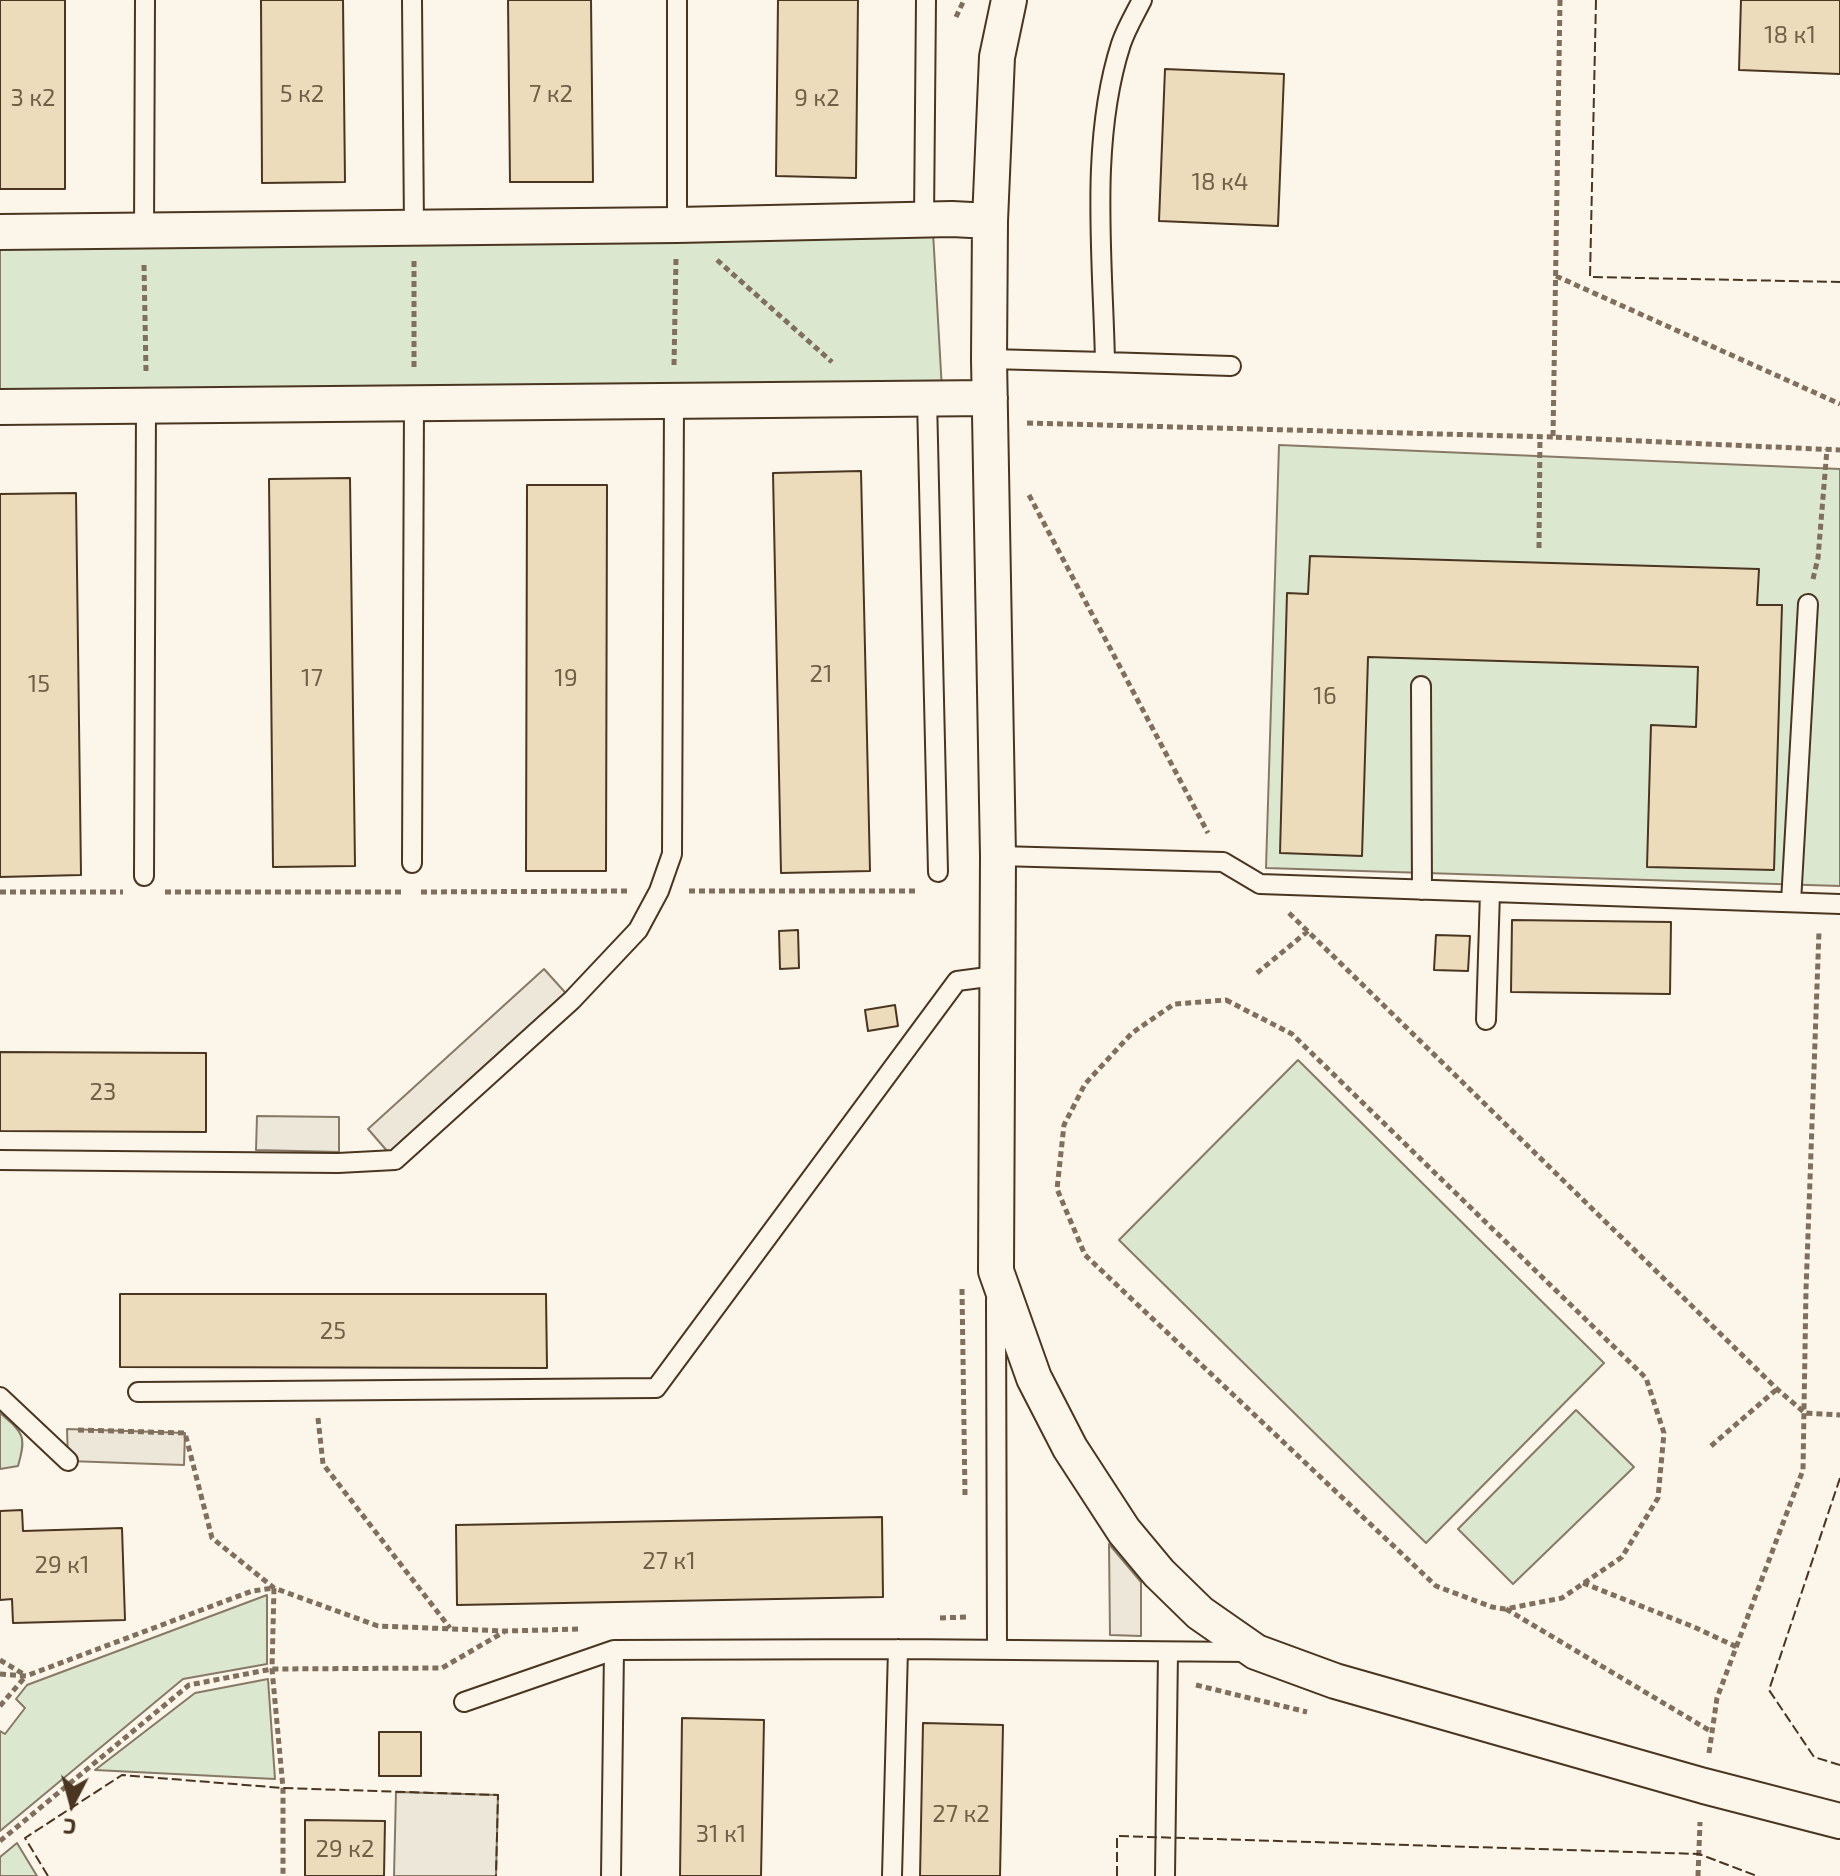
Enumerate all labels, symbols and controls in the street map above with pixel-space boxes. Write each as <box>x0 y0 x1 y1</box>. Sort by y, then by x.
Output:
house number: 18 к1 <box>1764 21 1816 49</box>
house number: 5 к2 <box>280 80 324 108</box>
house number: 7 к2 <box>529 80 573 108</box>
house number: 3 к2 <box>10 84 56 112</box>
house number: 9 к2 <box>794 84 840 112</box>
house number: 18 к4 <box>1191 168 1249 196</box>
house number: 21 <box>809 660 833 688</box>
house number: 17 <box>301 664 323 692</box>
house number: 19 <box>554 664 578 692</box>
house number: 15 <box>28 670 50 698</box>
house number: 16 <box>1313 682 1337 710</box>
house number: 23 <box>90 1078 116 1106</box>
house number: 25 <box>320 1317 346 1345</box>
house number: 27 к1 <box>642 1547 696 1575</box>
house number: 29 к1 <box>35 1551 89 1579</box>
north arrow <box>32 1764 112 1844</box>
house number: 27 к2 <box>932 1800 990 1828</box>
text: С <box>62 1814 77 1841</box>
house number: 31 к1 <box>696 1820 746 1848</box>
house number: 29 к2 <box>316 1835 374 1863</box>

